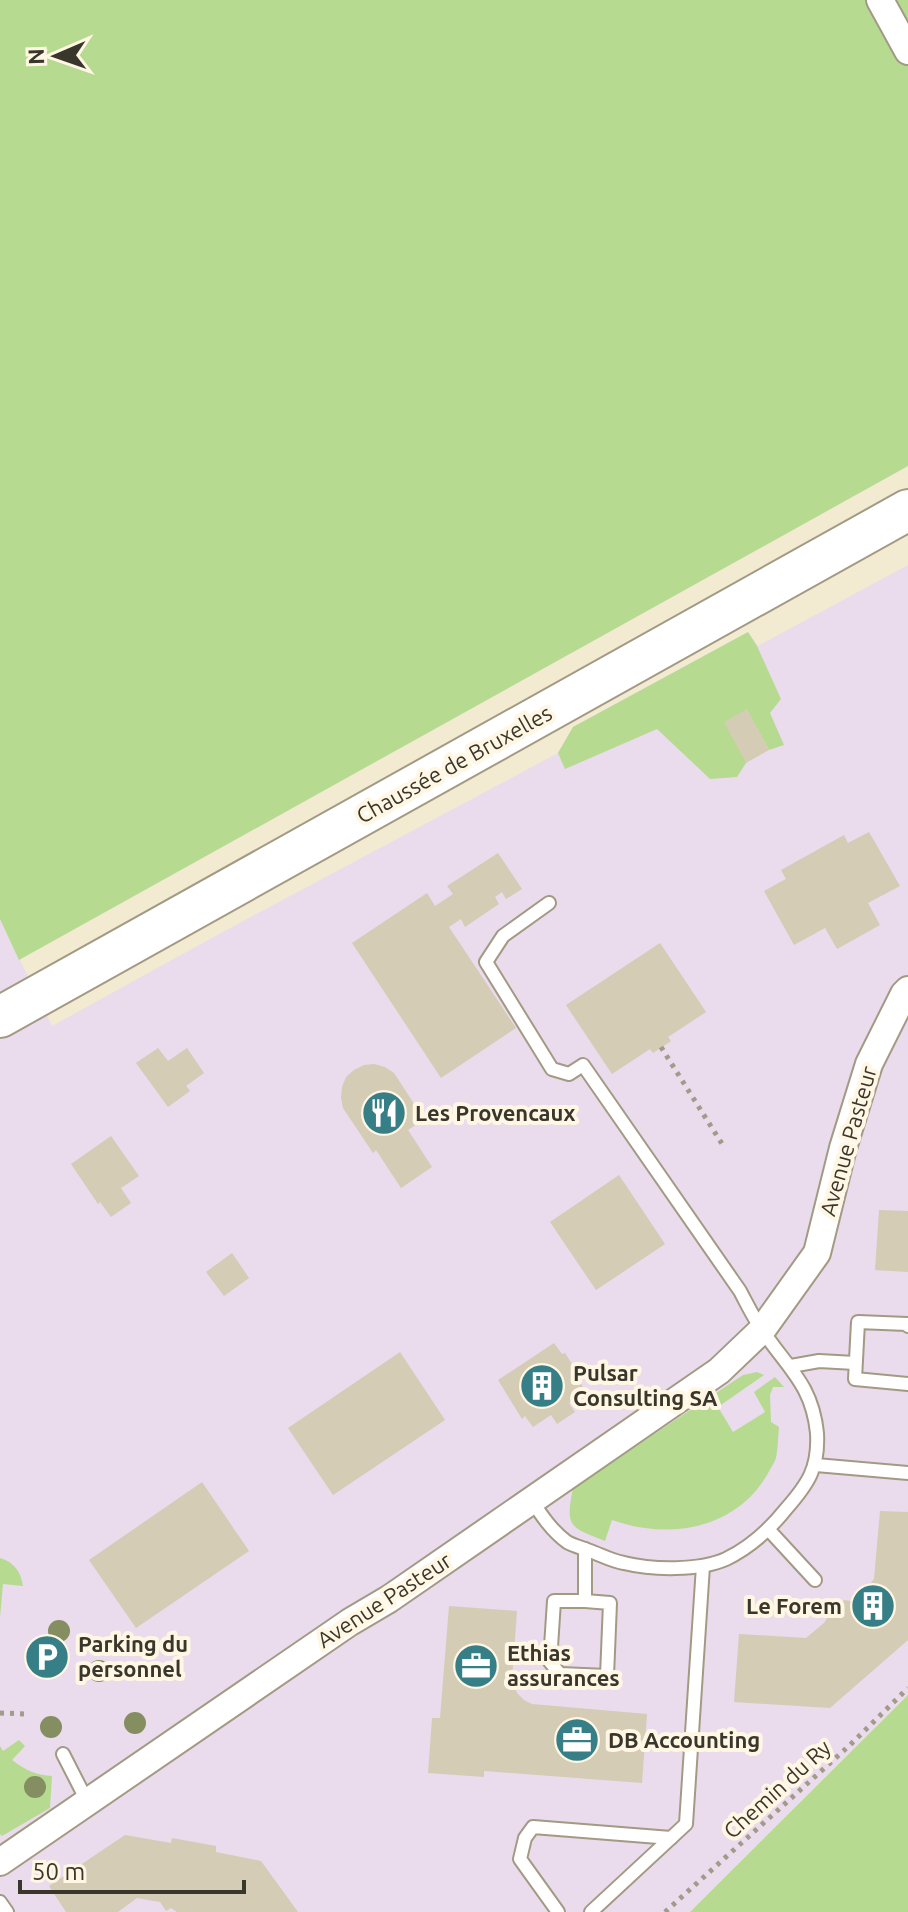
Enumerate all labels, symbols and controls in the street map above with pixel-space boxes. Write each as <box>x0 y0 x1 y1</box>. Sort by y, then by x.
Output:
north arrow <box>16 16 96 96</box>
text: N <box>23 48 48 65</box>
street label: Chaussée de Bruxelles <box>352 699 556 828</box>
street label: Avenue Pasteur <box>814 1062 881 1219</box>
restaurant icon: Les Provencaux <box>360 1089 408 1137</box>
place label: Les Provencaux <box>415 1100 575 1125</box>
place label: Pulsar Consulting SA <box>573 1360 718 1410</box>
building icon: Pulsar Consulting SA <box>518 1362 566 1410</box>
street label: Avenue Pasteur <box>312 1547 456 1652</box>
building icon: Le Forem <box>849 1582 897 1630</box>
place label: Le Forem <box>746 1593 842 1618</box>
place label: Parking du personnel <box>78 1631 188 1681</box>
parking icon: Parking du personnel <box>23 1633 71 1681</box>
place label: Ethias assurances <box>507 1640 620 1690</box>
office icon: Ethias assurances <box>452 1642 500 1690</box>
office icon: DB Accounting <box>553 1716 601 1764</box>
place label: DB Accounting <box>608 1727 760 1752</box>
street label: Chemin du Ry <box>718 1734 835 1843</box>
scale bar <box>20 1844 244 1894</box>
text: 50 m <box>32 1858 85 1885</box>

